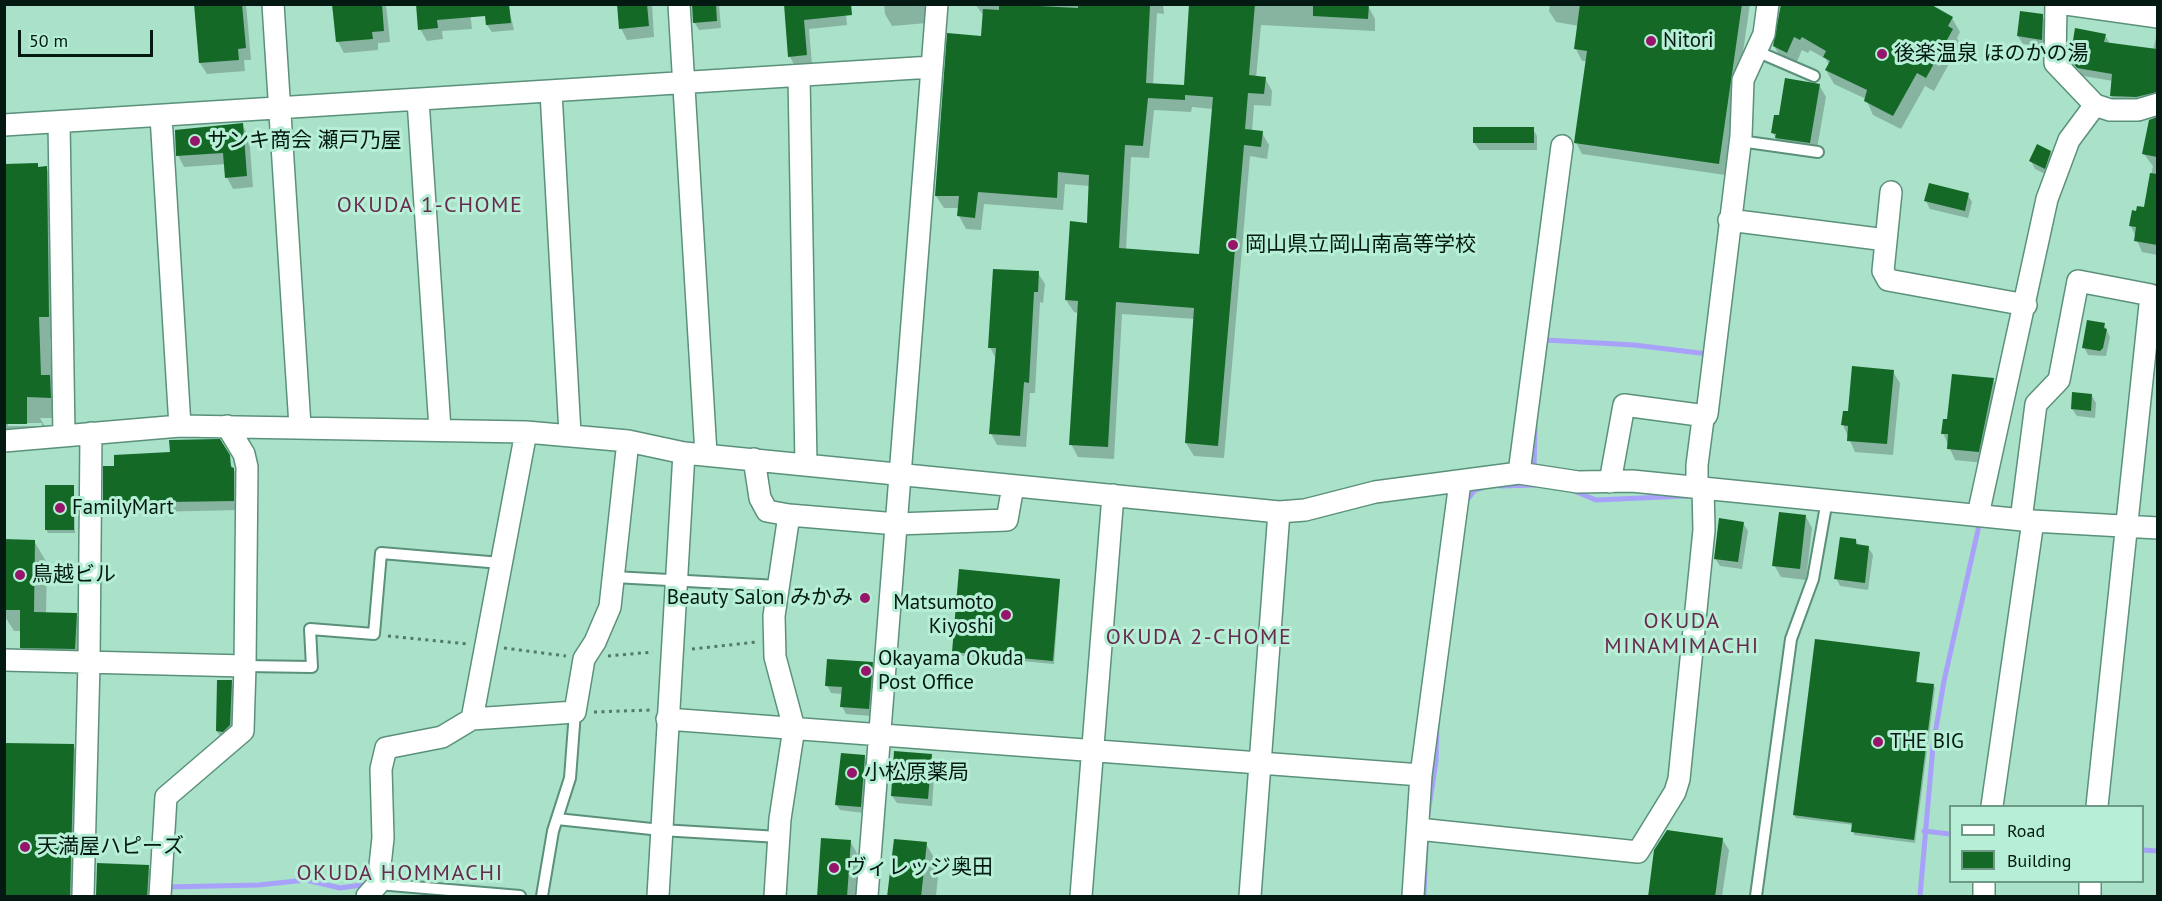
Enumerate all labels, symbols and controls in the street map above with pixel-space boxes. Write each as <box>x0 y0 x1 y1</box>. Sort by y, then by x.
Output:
scale bar <box>21 18 156 56</box>
place label: Nitori <box>1663 28 1714 54</box>
text: 50 m <box>29 29 68 52</box>
marker: Nitori <box>1644 34 1658 48</box>
place label: 後楽温泉 ほのかの湯 <box>1894 41 2089 67</box>
marker: 後楽温泉 ほのかの湯 <box>1875 47 1889 61</box>
place label: サンキ商会 瀬戸乃屋 <box>207 128 402 154</box>
marker: サンキ商会 瀬戸乃屋 <box>188 134 202 148</box>
district label: OKUDA 1-CHOME <box>337 193 523 219</box>
place label: 岡山県立岡山南高等学校 <box>1245 232 1476 258</box>
marker: 岡山県立岡山南高等学校 <box>1226 238 1240 252</box>
place label: FamilyMart <box>72 495 174 521</box>
marker: FamilyMart <box>53 501 67 515</box>
place label: 鳥越ビル <box>32 562 116 588</box>
marker: 鳥越ビル <box>13 568 27 582</box>
place label: Beauty Salon みかみ <box>667 585 853 611</box>
place label: Matsumoto Kiyoshi <box>893 590 994 640</box>
marker: Beauty Salon みかみ <box>858 591 872 605</box>
marker: Matsumoto Kiyoshi <box>999 608 1013 622</box>
district label: OKUDA MINAMIMACHI <box>1604 609 1760 660</box>
district label: OKUDA 2-CHOME <box>1106 625 1292 651</box>
place label: Okayama Okuda Post Office <box>878 646 1024 696</box>
marker: Okayama Okuda Post Office <box>859 664 873 678</box>
place label: THE BIG <box>1890 729 1964 755</box>
marker: THE BIG <box>1871 735 1885 749</box>
place label: 小松原薬局 <box>864 760 969 786</box>
marker: 小松原薬局 <box>845 766 859 780</box>
legend <box>1949 805 2144 883</box>
text: Road <box>2007 819 2045 842</box>
place label: 天満屋ハピーズ <box>37 834 184 860</box>
marker: 天満屋ハピーズ <box>18 840 32 854</box>
text: Building <box>2007 849 2071 872</box>
place label: ヴィレッジ奥田 <box>846 855 993 881</box>
district label: OKUDA HOMMACHI <box>296 861 504 887</box>
marker: ヴィレッジ奥田 <box>827 861 841 875</box>

